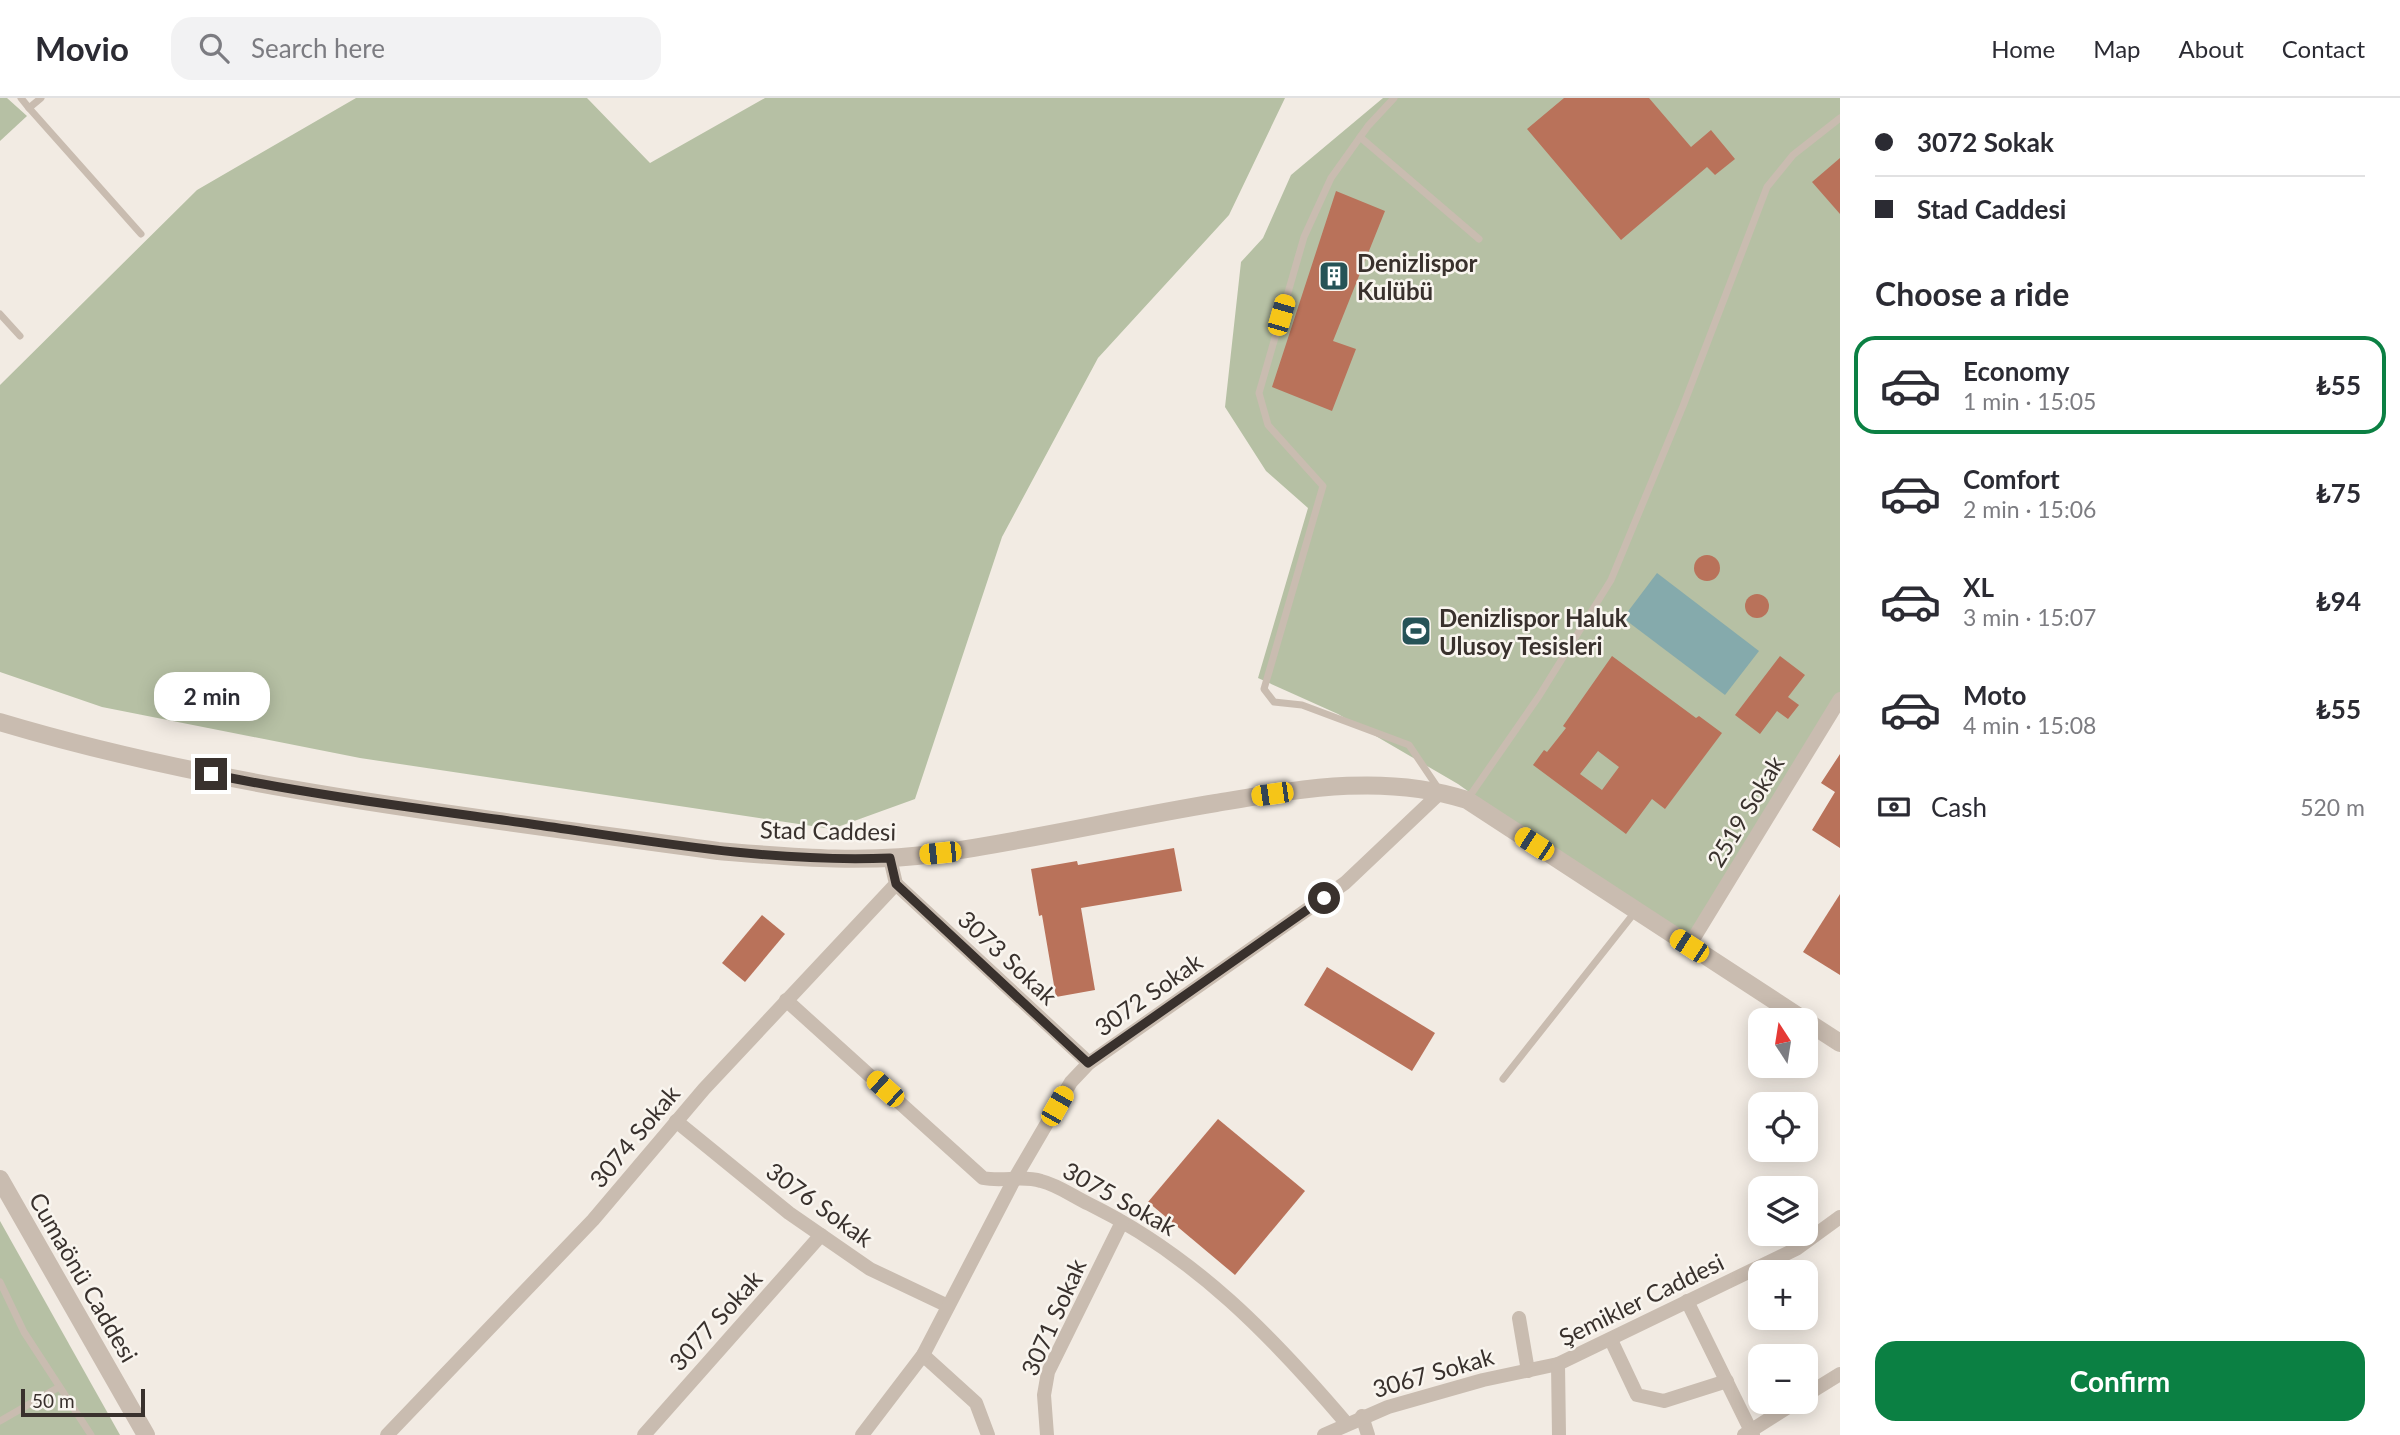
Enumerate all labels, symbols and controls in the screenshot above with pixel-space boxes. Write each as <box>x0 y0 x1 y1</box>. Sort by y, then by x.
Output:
search box <box>171 17 661 80</box>
text: Movio <box>35 28 129 68</box>
icon: search <box>195 29 233 67</box>
text: Search here <box>251 32 385 64</box>
text: Home <box>1991 34 2055 63</box>
text: Map <box>2093 34 2141 63</box>
text: About <box>2179 34 2244 63</box>
text: Contact <box>2282 34 2365 63</box>
text: 3072 Sokak <box>1917 126 2054 158</box>
text: Stad Caddesi <box>1917 193 2066 225</box>
place label: Denizlispor Kulübü <box>1357 248 1478 305</box>
building icon: Denizlispor Kulübü <box>1317 259 1351 293</box>
text: Choose a ride <box>1875 274 2069 313</box>
car <box>1266 292 1297 338</box>
icon: car <box>1879 354 1942 417</box>
text: Economy <box>1963 355 2069 387</box>
text: ₺55 <box>2316 369 2361 401</box>
text: 1 min · 15:05 <box>1963 387 2096 415</box>
icon: car <box>1879 462 1942 525</box>
text: Comfort <box>1963 463 2060 495</box>
text: ₺75 <box>2316 477 2361 509</box>
text: 2 min · 15:06 <box>1963 495 2096 523</box>
icon: car <box>1879 570 1942 633</box>
text: XL <box>1963 571 1994 603</box>
text: ₺94 <box>2316 585 2361 617</box>
place label: Denizlispor Haluk Ulusoy Tesisleri <box>1439 603 1628 660</box>
text: 3 min · 15:07 <box>1963 603 2096 631</box>
sports icon: Denizlispor Haluk Ulusoy Tesisleri <box>1399 614 1433 648</box>
callout: 2 min <box>153 672 269 722</box>
icon: car <box>1879 678 1942 741</box>
text: Moto <box>1963 679 2026 711</box>
text: 2 min <box>183 682 241 710</box>
text: ₺55 <box>2316 693 2361 725</box>
text: 4 min · 15:08 <box>1963 711 2096 739</box>
street label: 2519 Sokak <box>1700 749 1790 872</box>
route end <box>195 758 227 790</box>
car <box>1250 781 1295 807</box>
icon: cash <box>1875 788 1913 826</box>
text: Cash <box>1931 791 1987 823</box>
text: 520 m <box>2300 793 2365 821</box>
street label: Stad Caddesi <box>760 814 896 846</box>
car <box>1511 824 1558 864</box>
car <box>919 840 962 866</box>
route start <box>1308 882 1340 914</box>
street label: 3073 Sokak <box>953 904 1064 1011</box>
car <box>1666 926 1713 966</box>
street label: 3072 Sokak <box>1089 946 1208 1042</box>
north arrow <box>1748 1008 1818 1078</box>
map controls <box>1748 1008 1818 1414</box>
car <box>863 1067 908 1111</box>
street label: 3074 Sokak <box>583 1078 686 1193</box>
car <box>1038 1083 1077 1129</box>
button: locate <box>1748 1092 1818 1162</box>
street label: 3075 Sokak <box>1058 1155 1182 1241</box>
street label: 3076 Sokak <box>761 1156 880 1253</box>
button: layers <box>1748 1176 1818 1246</box>
street label: Cumaönü Caddesi <box>24 1187 144 1367</box>
street label: Şemikler Caddesi <box>1554 1247 1728 1351</box>
street label: 3071 Sokak <box>1014 1253 1092 1380</box>
button: + <box>1748 1260 1818 1330</box>
street label: 3077 Sokak <box>663 1263 768 1376</box>
street label: 3067 Sokak <box>1369 1341 1498 1403</box>
button: Confirm <box>1875 1341 2365 1421</box>
button: − <box>1748 1344 1818 1414</box>
scale bar <box>21 1386 145 1418</box>
text: 50 m <box>32 1389 75 1412</box>

